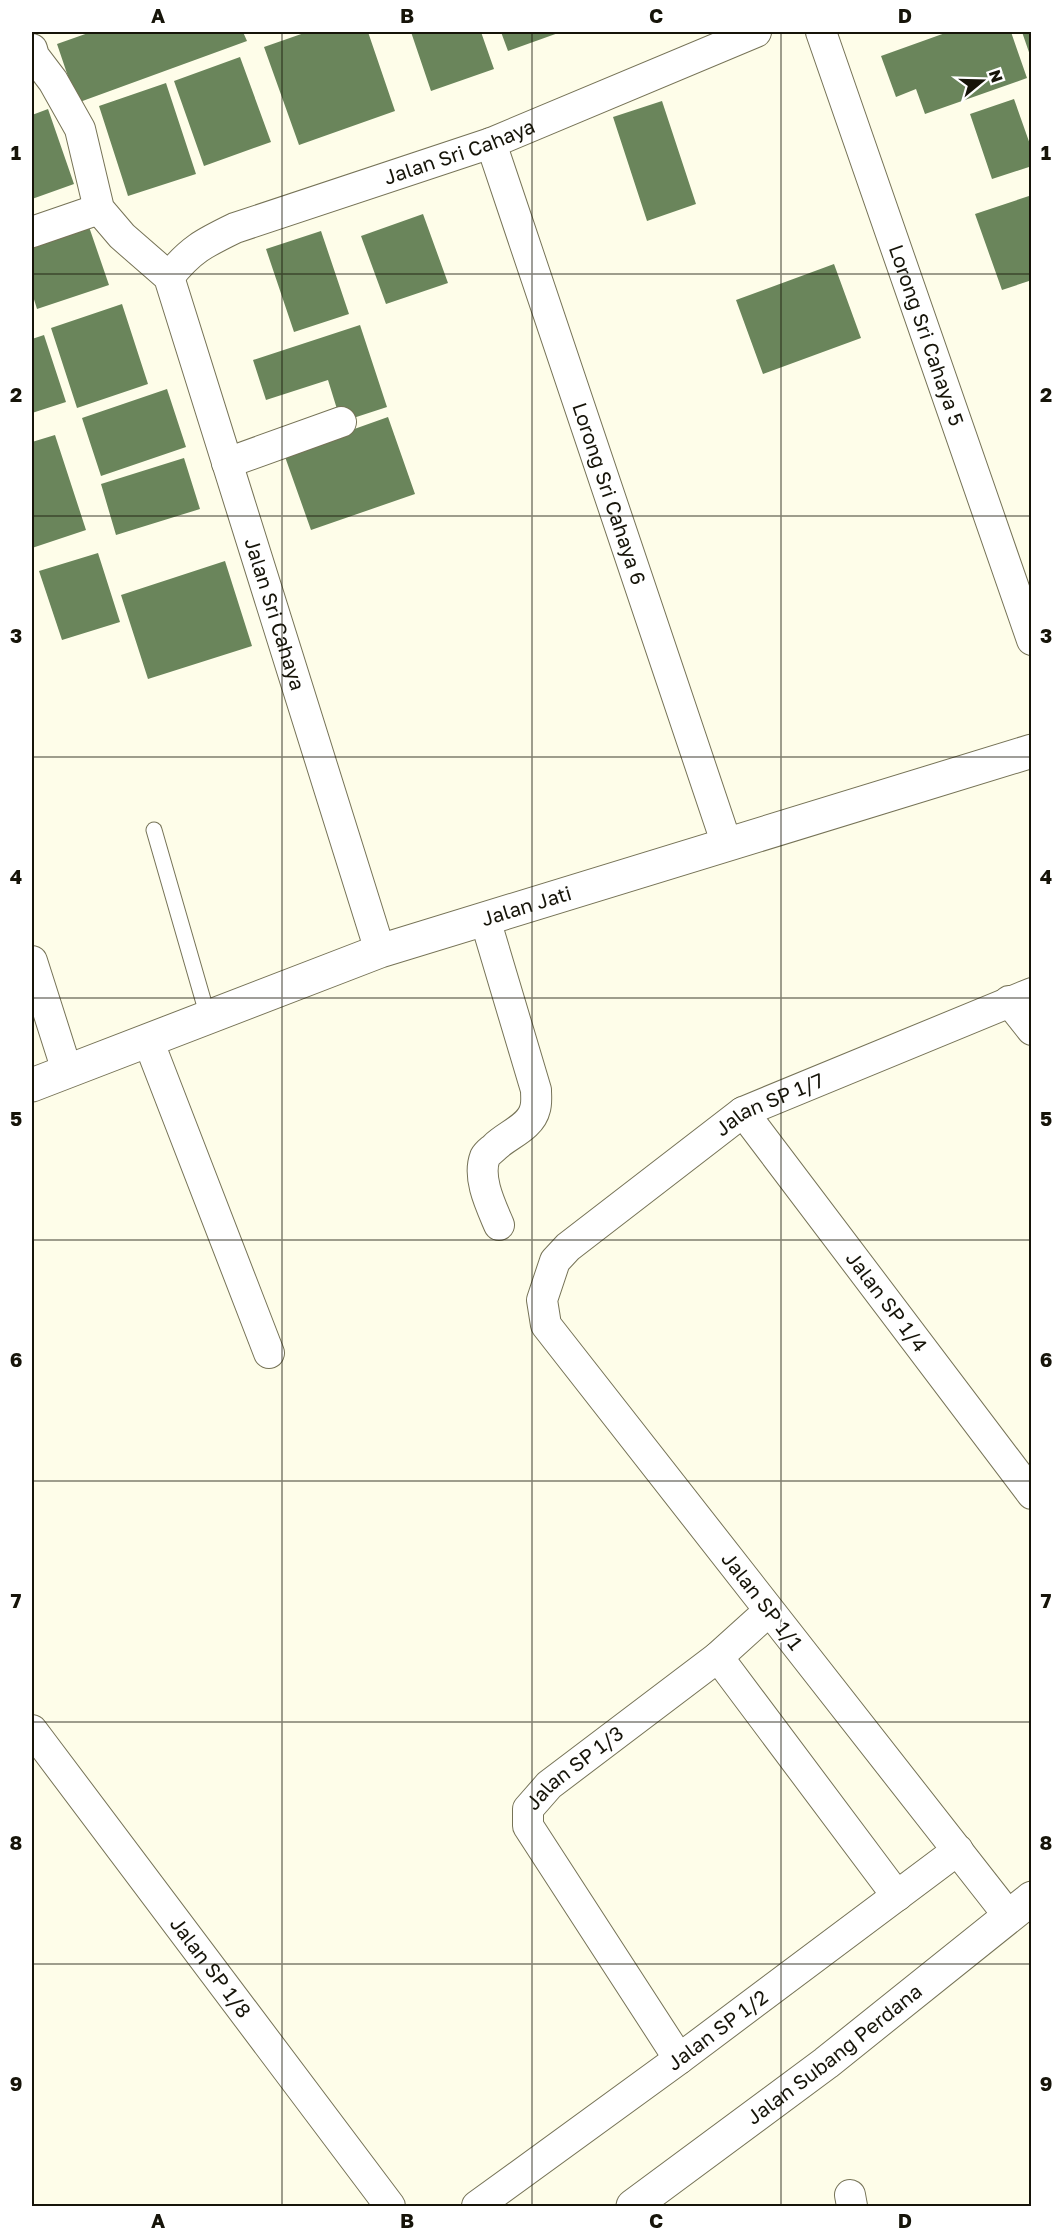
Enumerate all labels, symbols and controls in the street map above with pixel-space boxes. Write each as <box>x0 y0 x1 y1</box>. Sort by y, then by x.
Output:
text: A <box>151 3 165 27</box>
text: B <box>400 3 414 27</box>
text: C <box>649 3 663 27</box>
text: D <box>898 3 912 27</box>
north arrow <box>952 51 1012 111</box>
text: N <box>985 67 1008 85</box>
street label: Jalan Sri Cahaya <box>380 113 538 189</box>
text: 1 <box>11 140 21 164</box>
text: 1 <box>1041 140 1051 164</box>
street label: Lorong Sri Cahaya 5 <box>885 241 970 429</box>
text: 2 <box>10 382 22 406</box>
text: 2 <box>1040 382 1052 406</box>
street label: Lorong Sri Cahaya 6 <box>568 399 652 588</box>
street label: Jalan Sri Cahaya <box>240 535 311 693</box>
text: 3 <box>10 623 22 647</box>
text: 3 <box>1040 623 1052 647</box>
text: 4 <box>10 864 22 888</box>
text: 4 <box>1040 864 1052 888</box>
street label: Jalan Jati <box>478 880 574 930</box>
street label: Jalan SP 1/7 <box>710 1067 827 1140</box>
text: 5 <box>10 1106 22 1130</box>
text: 5 <box>1040 1106 1052 1130</box>
street label: Jalan SP 1/4 <box>842 1246 933 1356</box>
text: 6 <box>10 1347 22 1371</box>
text: 6 <box>1040 1347 1052 1371</box>
street label: Jalan SP 1/1 <box>717 1547 809 1654</box>
text: 7 <box>11 1588 22 1612</box>
text: 7 <box>1041 1588 1052 1612</box>
street label: Jalan SP 1/3 <box>520 1720 628 1814</box>
text: 8 <box>10 1830 22 1854</box>
text: 8 <box>1040 1830 1052 1854</box>
street label: Jalan SP 1/8 <box>166 1912 257 2022</box>
street label: Jalan Subang Perdana <box>741 1978 926 2129</box>
street label: Jalan SP 1/2 <box>662 1984 772 2075</box>
text: 9 <box>10 2071 22 2095</box>
text: 9 <box>1040 2071 1052 2095</box>
text: A <box>151 2208 165 2232</box>
text: B <box>400 2208 414 2232</box>
text: C <box>649 2208 663 2232</box>
text: D <box>898 2208 912 2232</box>

